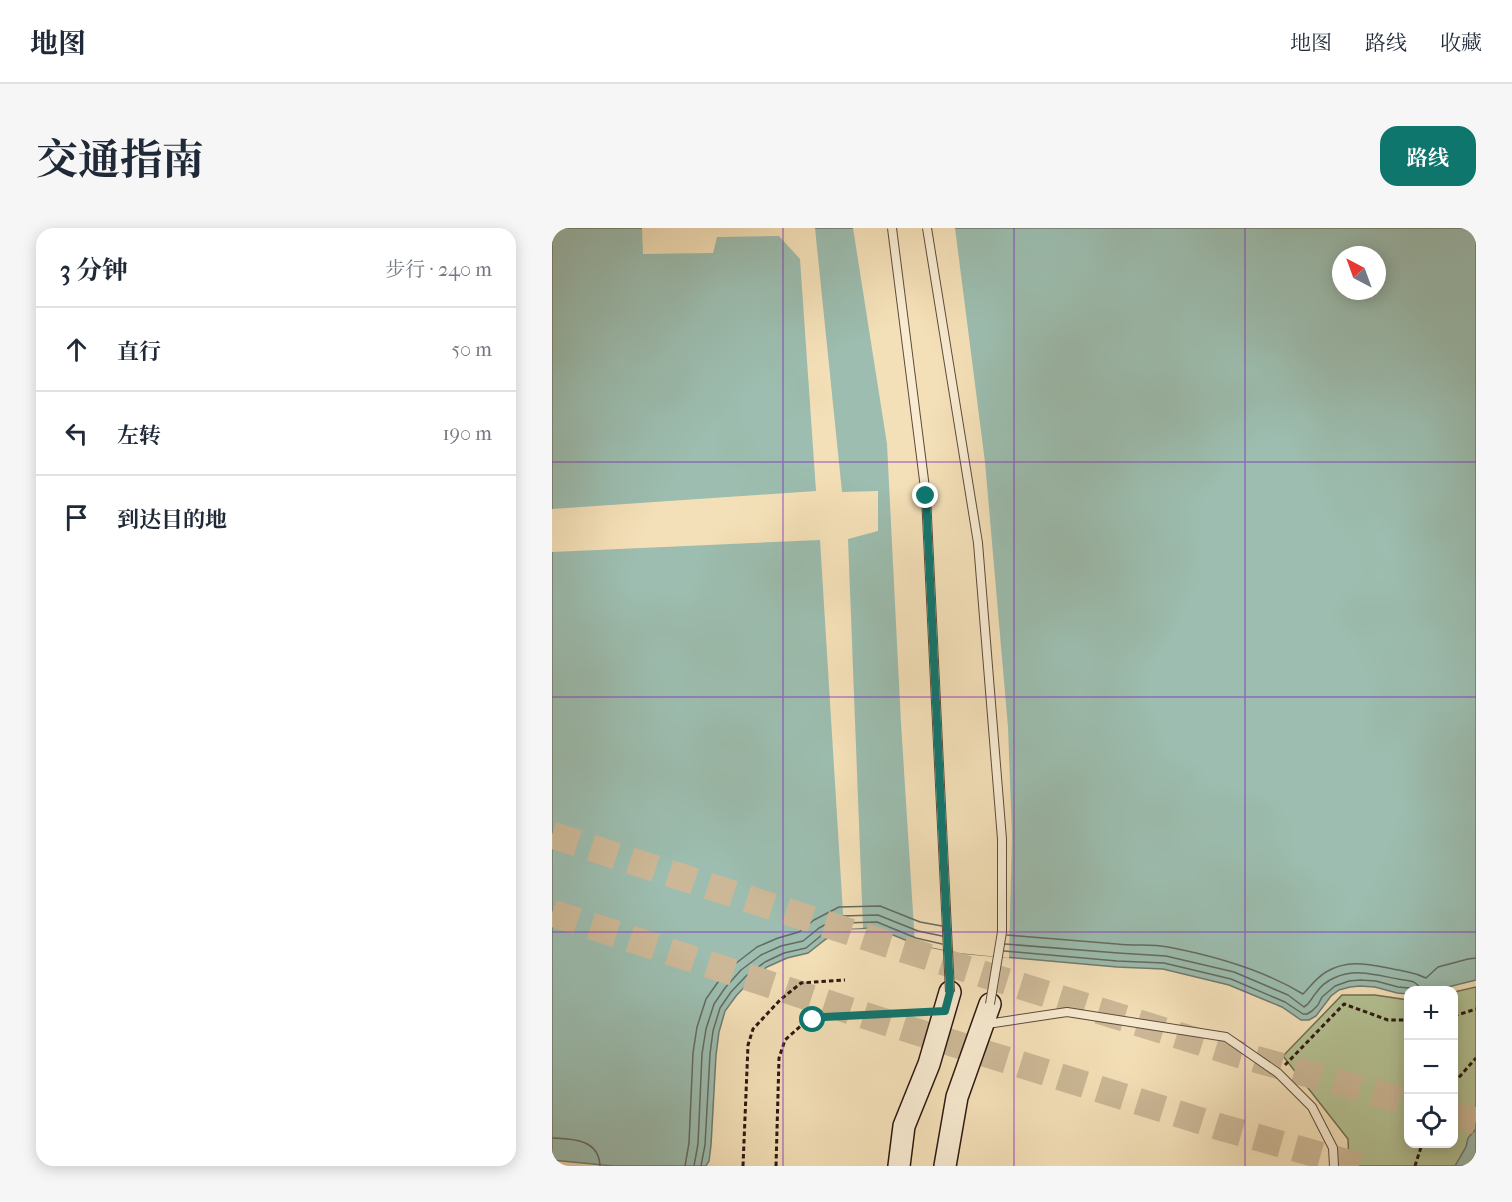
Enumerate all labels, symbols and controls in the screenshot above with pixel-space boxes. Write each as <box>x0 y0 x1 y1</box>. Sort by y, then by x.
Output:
text: 地图 <box>30 27 86 60</box>
text: 地图 <box>1290 31 1332 55</box>
text: 路线 <box>1365 31 1407 55</box>
text: 收藏 <box>1440 31 1482 55</box>
button: 路线 <box>1380 126 1476 186</box>
text: 交通指南 <box>36 136 204 185</box>
north arrow <box>1332 246 1386 300</box>
text: 3 分钟 <box>60 255 128 286</box>
text: 步行 · 240 m <box>385 258 492 281</box>
icon: ahead <box>60 333 93 366</box>
text: 50 m <box>451 338 492 361</box>
text: 直行 <box>117 339 161 365</box>
icon: left <box>60 417 93 450</box>
text: 190 m <box>442 422 492 445</box>
text: 左转 <box>117 423 161 449</box>
route end <box>912 482 938 508</box>
icon: arrive <box>60 501 93 534</box>
text: 到达目的地 <box>117 507 227 533</box>
map controls <box>1404 986 1458 1148</box>
button: + <box>1404 986 1458 1040</box>
route start <box>799 1006 825 1032</box>
button: − <box>1404 1040 1458 1094</box>
button: locate <box>1404 1094 1458 1148</box>

